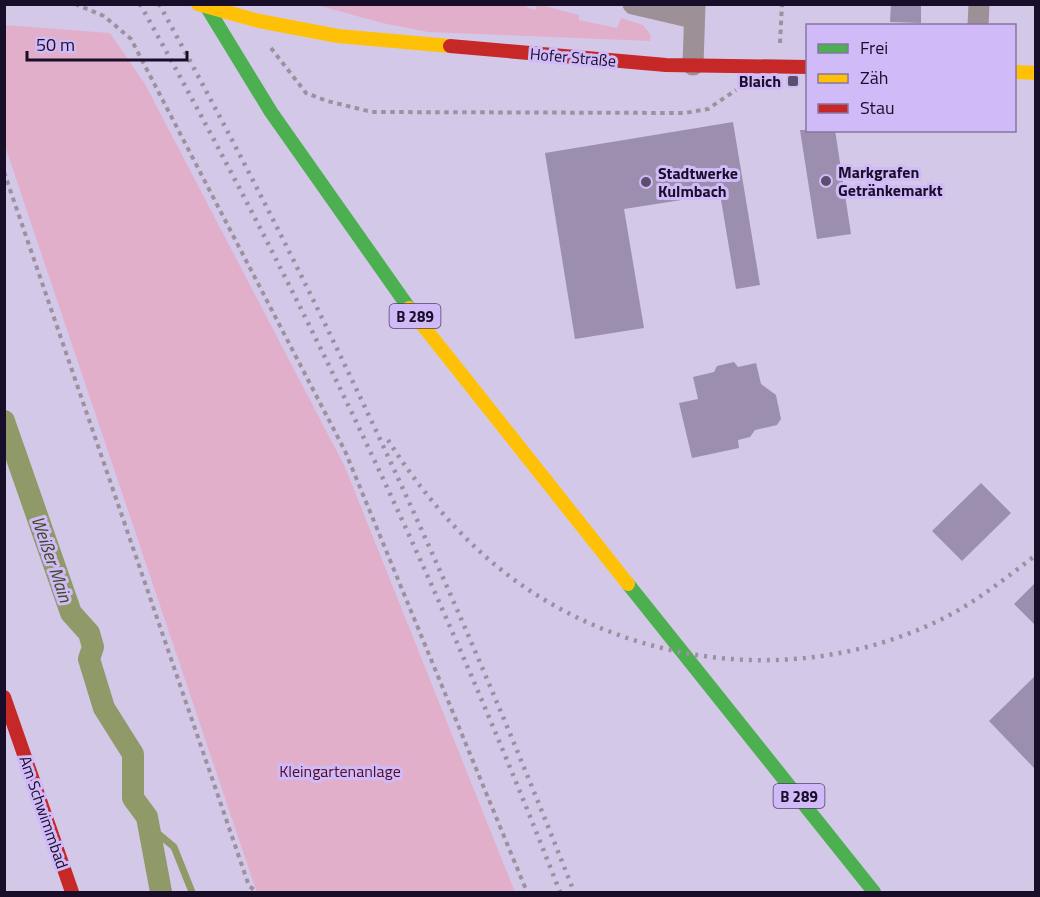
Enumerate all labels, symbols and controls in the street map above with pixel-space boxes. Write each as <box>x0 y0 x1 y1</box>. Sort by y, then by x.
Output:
scale bar <box>27 24 188 62</box>
legend <box>806 24 1016 132</box>
text: 50 m <box>36 31 75 58</box>
text: Frei <box>860 34 888 61</box>
street label: Hofer Straße <box>529 41 617 73</box>
text: Zäh <box>860 64 888 91</box>
place label: Blaich <box>739 69 781 93</box>
marker: Blaich <box>786 74 800 88</box>
text: Stau <box>860 94 895 121</box>
place label: Markgrafen Getränkemarkt <box>838 160 943 202</box>
place label: Stadtwerke Kulmbach <box>658 161 738 203</box>
marker: Markgrafen Getränkemarkt <box>819 174 833 188</box>
marker: Stadtwerke Kulmbach <box>639 175 653 189</box>
road number: B 289 <box>390 304 440 328</box>
water label: Weißer Main <box>25 512 80 607</box>
street label: Am Schwimmbad <box>13 752 75 872</box>
park label: Kleingartenanlage <box>279 759 401 783</box>
road number: B 289 <box>774 784 824 808</box>

